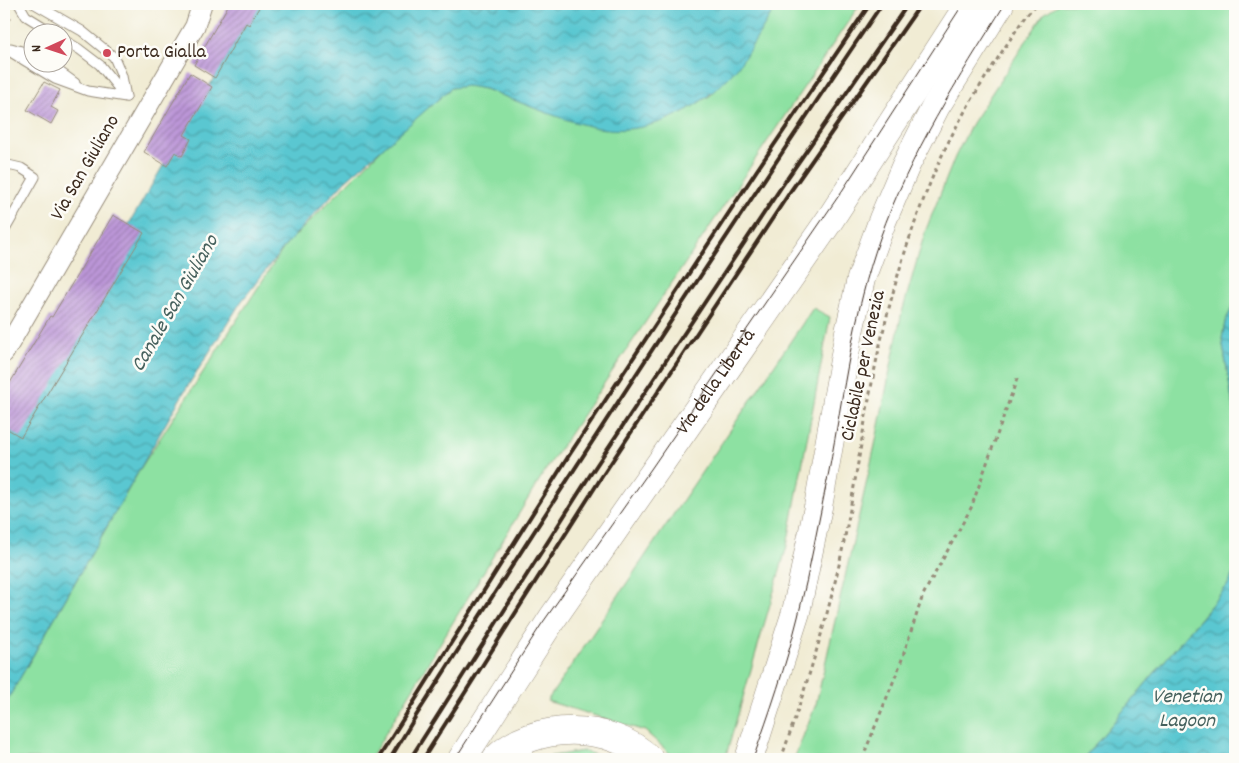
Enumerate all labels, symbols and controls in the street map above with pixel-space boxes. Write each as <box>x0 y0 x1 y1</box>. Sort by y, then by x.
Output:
north arrow <box>22 22 72 72</box>
place label: Porta Gialla <box>117 39 206 67</box>
text: N <box>27 45 47 53</box>
marker: Porta Gialla <box>101 47 113 59</box>
street label: Via San Giuliano <box>44 110 128 226</box>
water label: Canale San Giuliano <box>125 229 228 378</box>
street label: Ciclabile per Venezia <box>834 288 894 444</box>
street label: Via della Libertà <box>670 324 764 441</box>
water label: Venetian Lagoon <box>1152 683 1223 737</box>

